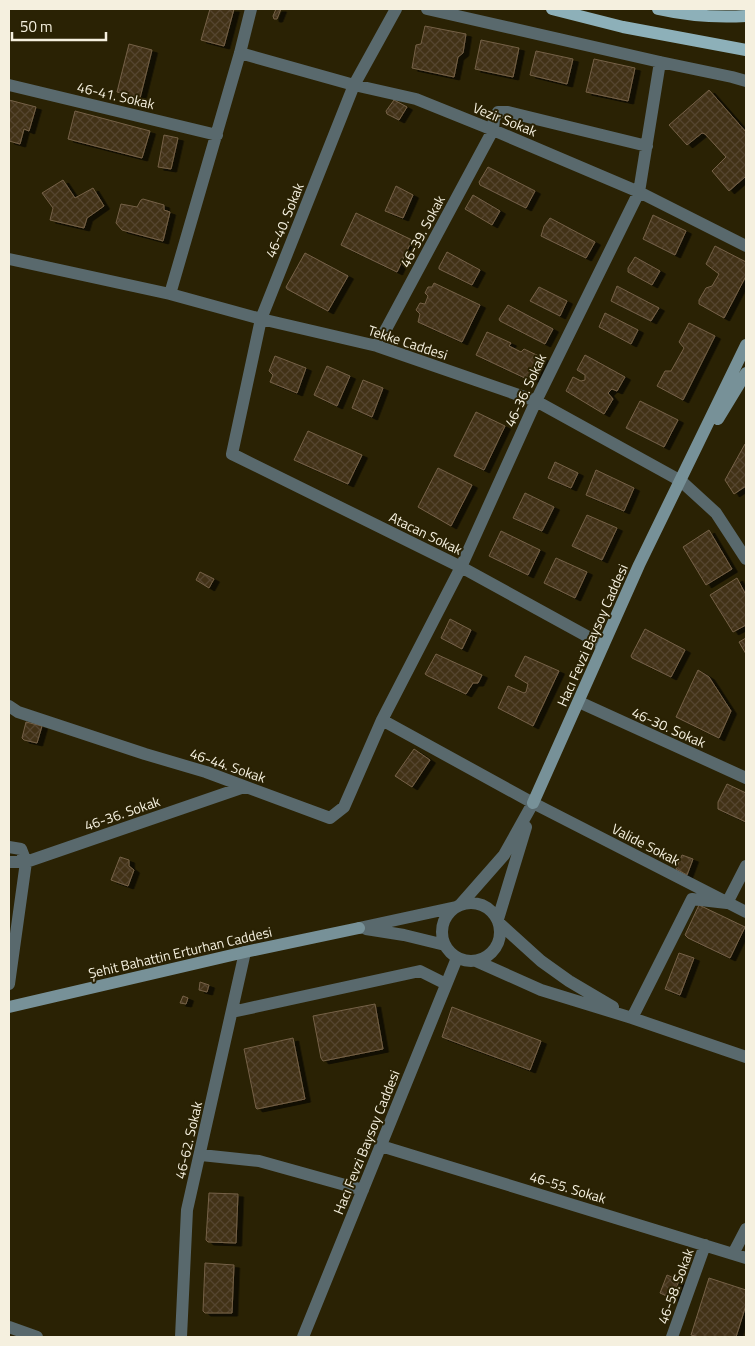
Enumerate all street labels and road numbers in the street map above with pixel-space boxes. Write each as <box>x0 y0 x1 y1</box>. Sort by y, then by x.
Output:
street label: 46-41. Sokak <box>75 76 157 114</box>
street label: Vezir Sokak <box>470 97 540 141</box>
street label: 46-40. Sokak <box>259 179 309 261</box>
street label: 46-39. Sokak <box>394 191 450 271</box>
street label: Tekke Caddesi <box>365 319 451 365</box>
street label: 46-36. Sokak <box>499 350 551 430</box>
street label: Atacan Sokak <box>386 506 466 560</box>
street label: Hacı Fevzi Baysoy Caddesi <box>551 560 633 710</box>
street label: 46-30. Sokak <box>629 701 710 753</box>
street label: 46-44. Sokak <box>187 742 269 788</box>
street label: 46-36. Sokak <box>81 790 163 836</box>
street label: Valide Sokak <box>608 818 684 870</box>
street label: Şehit Bahattin Erturhan Caddesi <box>86 921 274 983</box>
street label: Hacı Fevzi Baysoy Caddesi <box>327 1067 405 1217</box>
street label: 46-62. Sokak <box>169 1099 207 1181</box>
street label: 46-55. Sokak <box>527 1165 609 1209</box>
street label: 46-58. Sokak <box>652 1245 698 1327</box>

